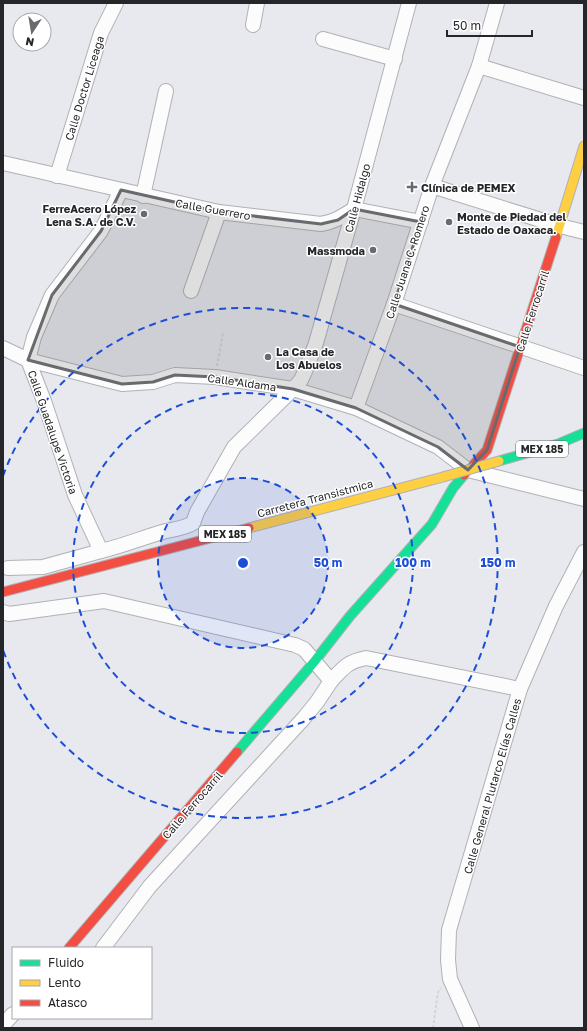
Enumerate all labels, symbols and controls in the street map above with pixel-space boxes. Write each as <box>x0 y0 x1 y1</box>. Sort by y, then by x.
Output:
north arrow <box>12 12 52 52</box>
scale bar <box>447 12 532 38</box>
text: 50 m <box>453 18 481 33</box>
street label: Calle Doctor Liceaga <box>62 34 106 142</box>
text: N <box>24 35 35 49</box>
street label: Calle Hidalgo <box>342 162 373 234</box>
marker: Clínica de PEMEX <box>406 181 418 193</box>
place label: Clínica de PEMEX <box>421 181 516 194</box>
street label: Calle Guerrero <box>174 196 252 222</box>
place label: FerreAcero López Lena S.A. de C.V. <box>42 202 136 228</box>
street label: Calle Juana C. Romero <box>382 203 432 320</box>
marker: FerreAcero López Lena S.A. de C.V. <box>139 209 149 219</box>
place label: Monte de Piedad del Estado de Oaxaca. <box>457 210 566 236</box>
marker: Monte de Piedad del Estado de Oaxaca. <box>444 217 454 227</box>
place label: Massmoda <box>307 244 365 257</box>
marker: Massmoda <box>368 245 378 255</box>
street label: Calle Ferrocarril <box>513 268 551 353</box>
place label: La Casa de Los Abuelos <box>276 345 342 371</box>
marker: La Casa de Los Abuelos <box>263 352 273 362</box>
street label: Calle Guadalupe Victoria <box>26 368 80 496</box>
street label: Calle Aldama <box>207 371 277 393</box>
road number: MEX 185 <box>516 441 568 457</box>
street label: Carretera Transistmica <box>256 476 374 520</box>
road number: MEX 185 <box>199 526 251 542</box>
text: 50 m <box>314 555 342 570</box>
text: 100 m <box>395 555 431 570</box>
text: 150 m <box>481 555 515 570</box>
centre of rings <box>236 556 250 570</box>
street label: Calle General Plutarco Elías Calles <box>461 697 523 875</box>
street label: Calle Ferrocarril <box>159 768 225 841</box>
legend <box>12 947 152 1019</box>
text: Fluido <box>48 955 84 970</box>
text: Lento <box>48 975 81 990</box>
text: Atasco <box>48 995 87 1010</box>

